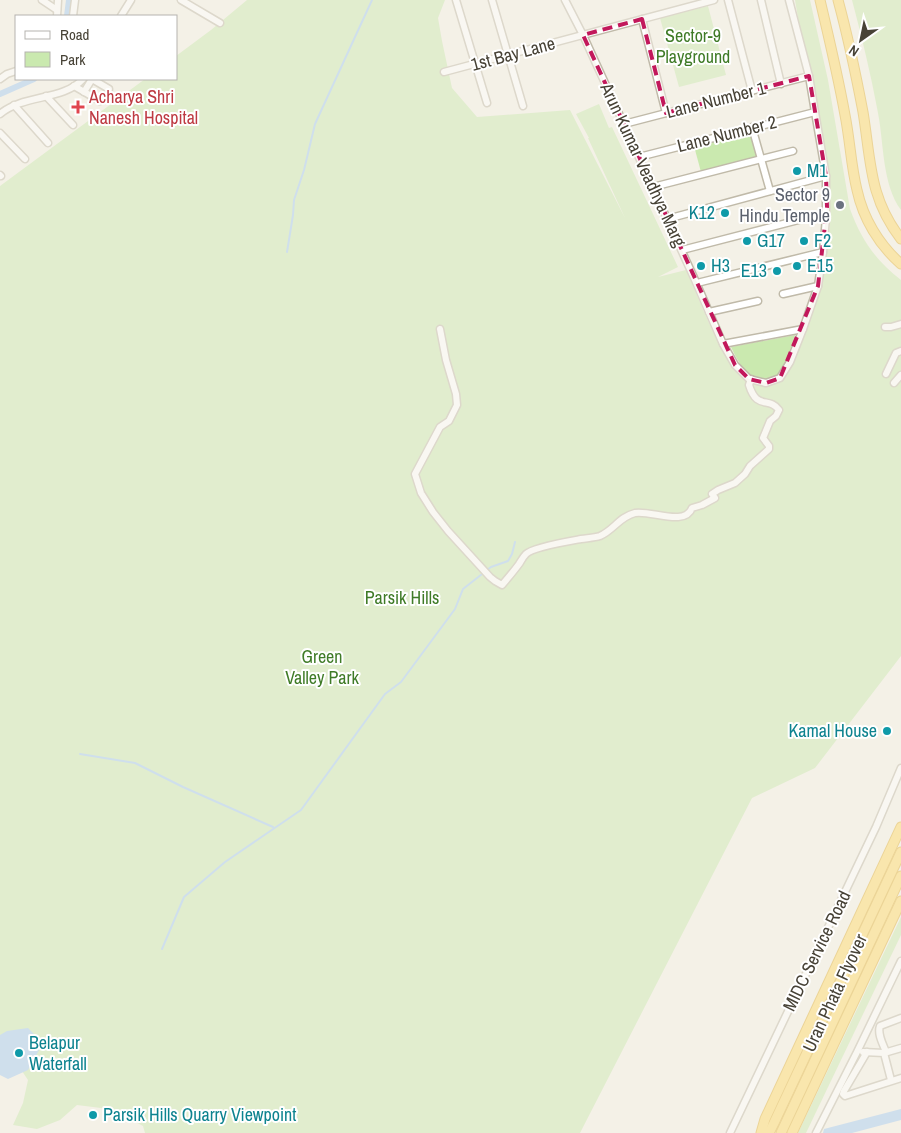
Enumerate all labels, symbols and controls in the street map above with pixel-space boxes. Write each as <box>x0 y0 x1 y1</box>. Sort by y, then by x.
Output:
legend <box>15 15 178 80</box>
north arrow <box>836 15 886 65</box>
park label: Sector-9 Playground <box>656 23 730 69</box>
text: Road <box>60 24 89 45</box>
street label: 1st Bay Lane <box>468 30 558 77</box>
text: N <box>846 41 862 61</box>
text: Park <box>60 49 86 70</box>
street label: Lane Number 1 <box>663 75 769 124</box>
street label: Arun Kumar Veadhya Marg <box>594 78 693 251</box>
place label: Acharya Shri Nanesh Hospital <box>88 84 198 130</box>
marker: Acharya Shri Nanesh Hospital <box>71 100 85 114</box>
street label: Lane Number 2 <box>674 109 779 158</box>
place label: M1 <box>807 158 828 183</box>
marker: M1 <box>791 165 803 177</box>
place label: Sector 9 Hindu Temple <box>739 182 830 228</box>
marker: Sector 9 Hindu Temple <box>834 199 846 211</box>
place label: K12 <box>689 200 715 225</box>
marker: K12 <box>719 207 731 219</box>
place label: G17 <box>757 228 785 253</box>
place label: F2 <box>814 228 831 253</box>
marker: G17 <box>741 235 753 247</box>
marker: F2 <box>798 235 810 247</box>
place label: H3 <box>711 253 730 278</box>
place label: E15 <box>807 253 833 278</box>
place label: E13 <box>741 258 767 283</box>
marker: H3 <box>695 260 707 272</box>
marker: E15 <box>791 260 803 272</box>
marker: E13 <box>771 265 783 277</box>
park label: Parsik Hills <box>365 585 439 610</box>
park label: Green Valley Park <box>285 644 359 690</box>
place label: Kamal House <box>788 718 877 743</box>
marker: Kamal House <box>881 725 893 737</box>
street label: MIDC Service Road <box>777 886 857 1015</box>
street label: Uran Phata Flyover <box>796 930 873 1056</box>
place label: Belapur Waterfall <box>29 1030 87 1076</box>
marker: Belapur Waterfall <box>13 1047 25 1059</box>
place label: Parsik Hills Quarry Viewpoint <box>103 1102 296 1127</box>
marker: Parsik Hills Quarry Viewpoint <box>87 1109 99 1121</box>

